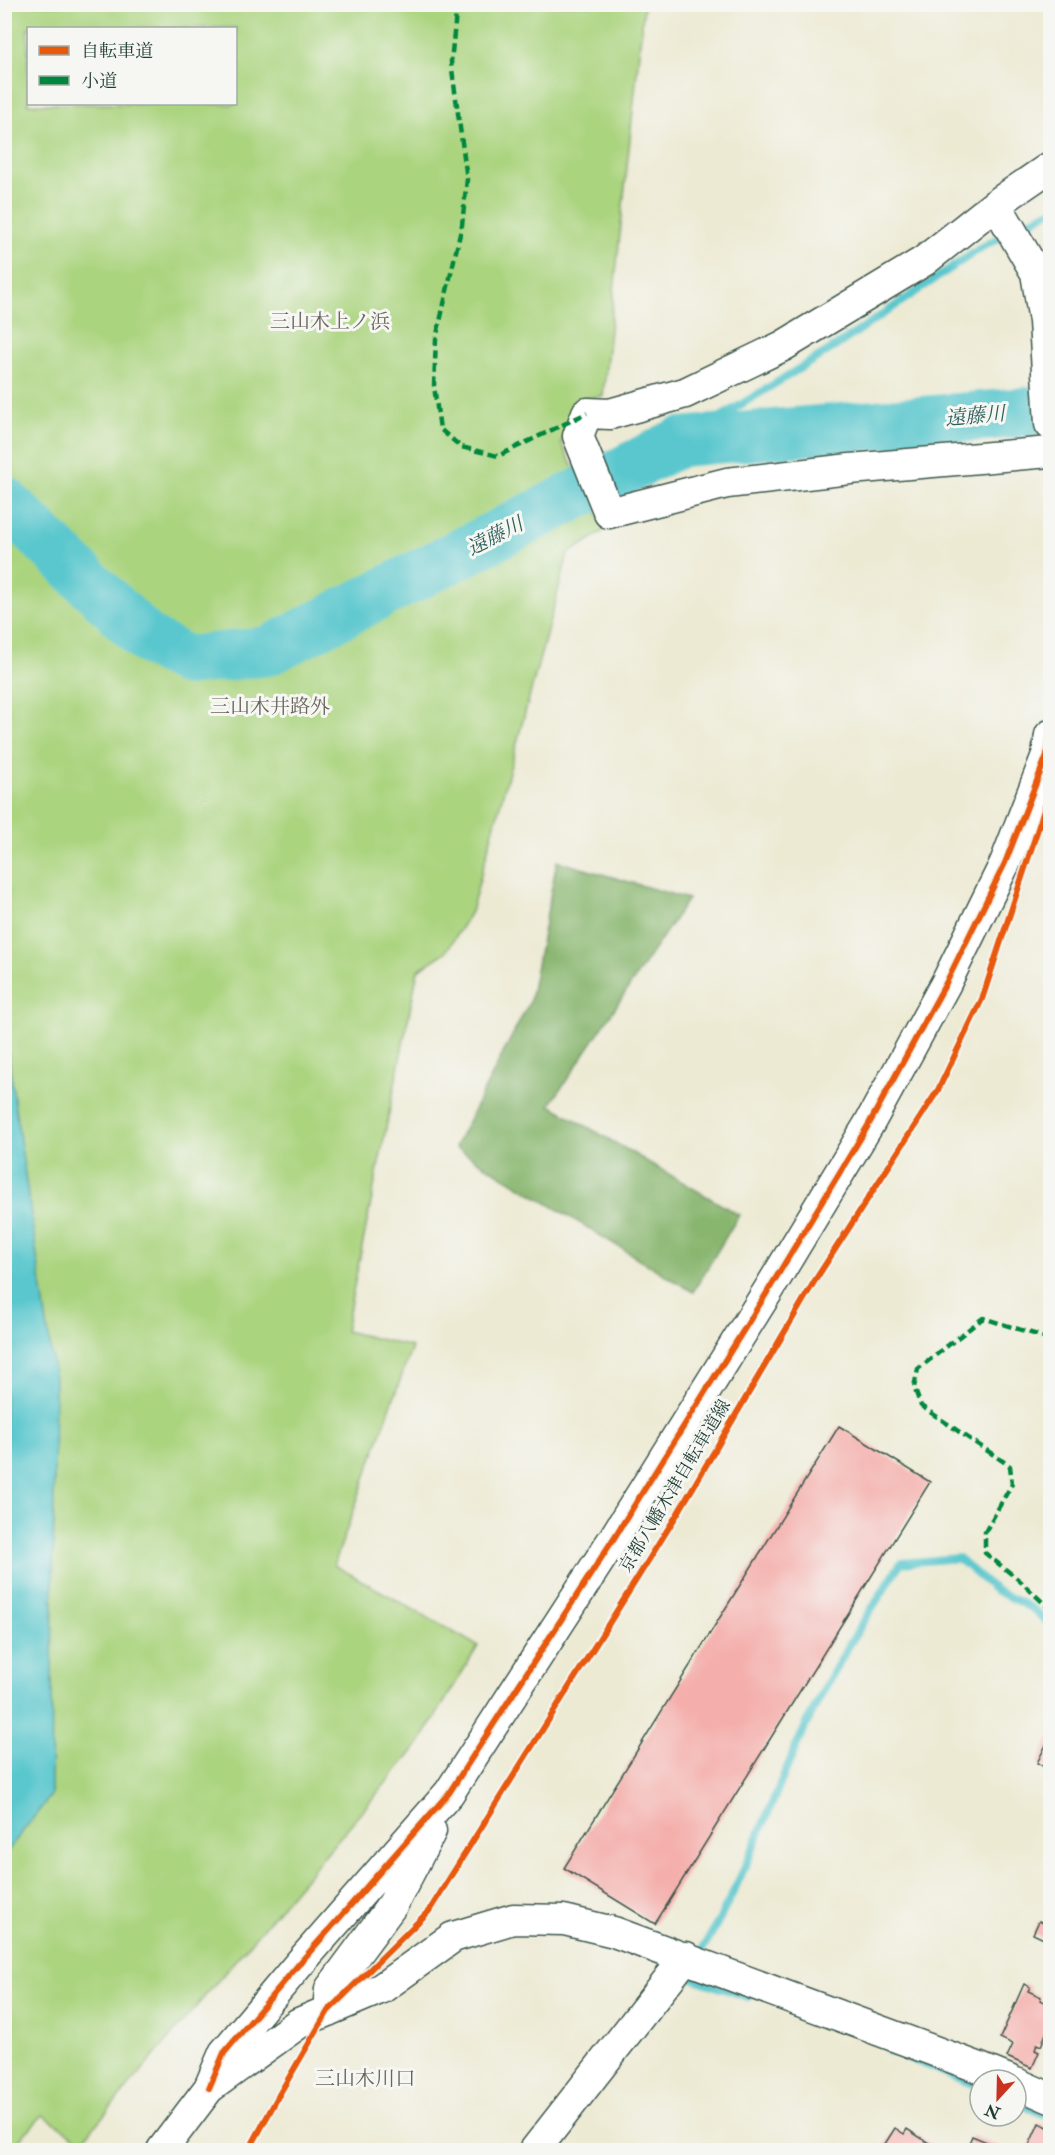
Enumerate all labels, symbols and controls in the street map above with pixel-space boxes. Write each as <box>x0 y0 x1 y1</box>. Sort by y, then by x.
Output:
legend <box>27 27 237 105</box>
text: 自転車道 <box>81 40 153 63</box>
text: 小道 <box>81 70 117 93</box>
district label: 三山木上ノ浜 <box>270 309 390 334</box>
water label: 遠藤川 <box>944 401 1008 431</box>
water label: 遠藤川 <box>463 510 529 561</box>
district label: 三山木井路外 <box>210 694 330 719</box>
street label: 京都八幡木津自転車道線 <box>614 1395 736 1577</box>
district label: 三山木川口 <box>315 2066 415 2091</box>
north arrow <box>968 2068 1028 2128</box>
text: N <box>982 2099 1004 2123</box>

